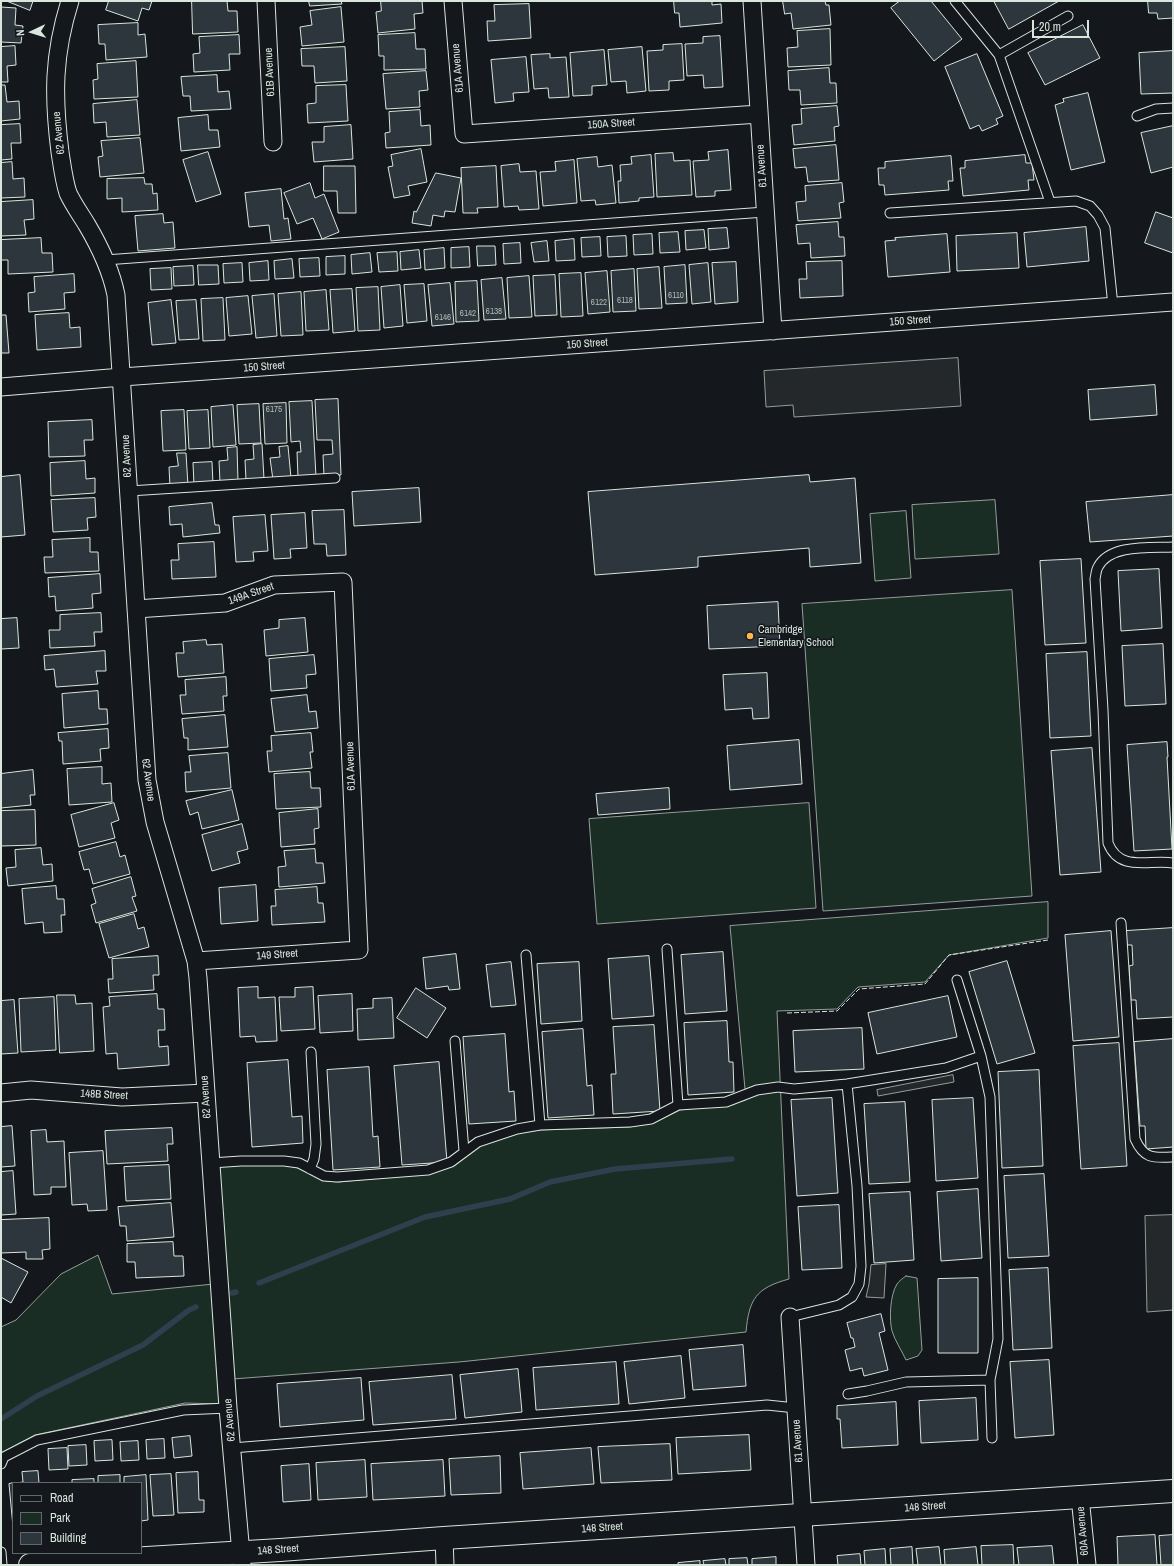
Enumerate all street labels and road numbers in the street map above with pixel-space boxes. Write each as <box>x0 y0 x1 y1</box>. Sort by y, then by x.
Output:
street label: 61A Avenue <box>449 43 467 93</box>
street label: 61B Avenue <box>262 47 278 97</box>
street label: 62 Avenue <box>50 111 68 155</box>
street label: 150A Street <box>587 116 635 132</box>
street label: 61 Avenue <box>754 144 770 188</box>
street label: 150 Street <box>889 313 931 329</box>
street label: 150 Street <box>566 336 608 352</box>
street label: 150 Street <box>243 359 285 375</box>
street label: 62 Avenue <box>119 434 135 478</box>
street label: 149A Street <box>226 580 276 608</box>
street label: 61A Avenue <box>344 741 358 791</box>
street label: 62 Avenue <box>138 758 158 802</box>
street label: 149 Street <box>256 947 298 963</box>
street label: 62 Avenue <box>198 1075 214 1119</box>
street label: 148B Street <box>80 1087 128 1103</box>
street label: 62 Avenue <box>222 1398 238 1442</box>
street label: 61 Avenue <box>790 1419 806 1463</box>
street label: 148 Street <box>904 1499 946 1515</box>
street label: 60A Avenue <box>1074 1506 1092 1556</box>
street label: 148 Street <box>581 1520 623 1536</box>
street label: 148 Street <box>257 1542 299 1558</box>

